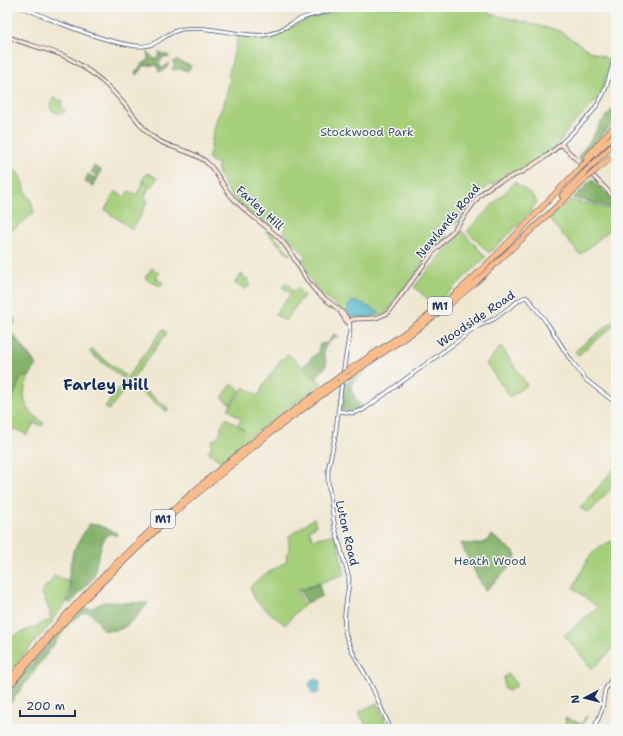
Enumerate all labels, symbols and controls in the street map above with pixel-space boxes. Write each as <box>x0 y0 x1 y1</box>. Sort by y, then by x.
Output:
park label: Stockwood Park <box>320 124 414 140</box>
street label: Newlands Road <box>412 180 484 261</box>
street label: Farley Hill <box>233 182 288 234</box>
street label: Woodside Road <box>434 287 518 351</box>
road number: M1 <box>428 297 452 315</box>
district label: Farley Hill <box>63 374 149 395</box>
street label: Luton Road <box>332 499 362 568</box>
road number: M1 <box>151 510 175 528</box>
park label: Heath Wood <box>454 553 527 569</box>
north arrow <box>565 678 605 718</box>
scale bar <box>20 692 75 718</box>
text: N <box>568 694 584 704</box>
text: 200 m <box>26 698 65 714</box>

